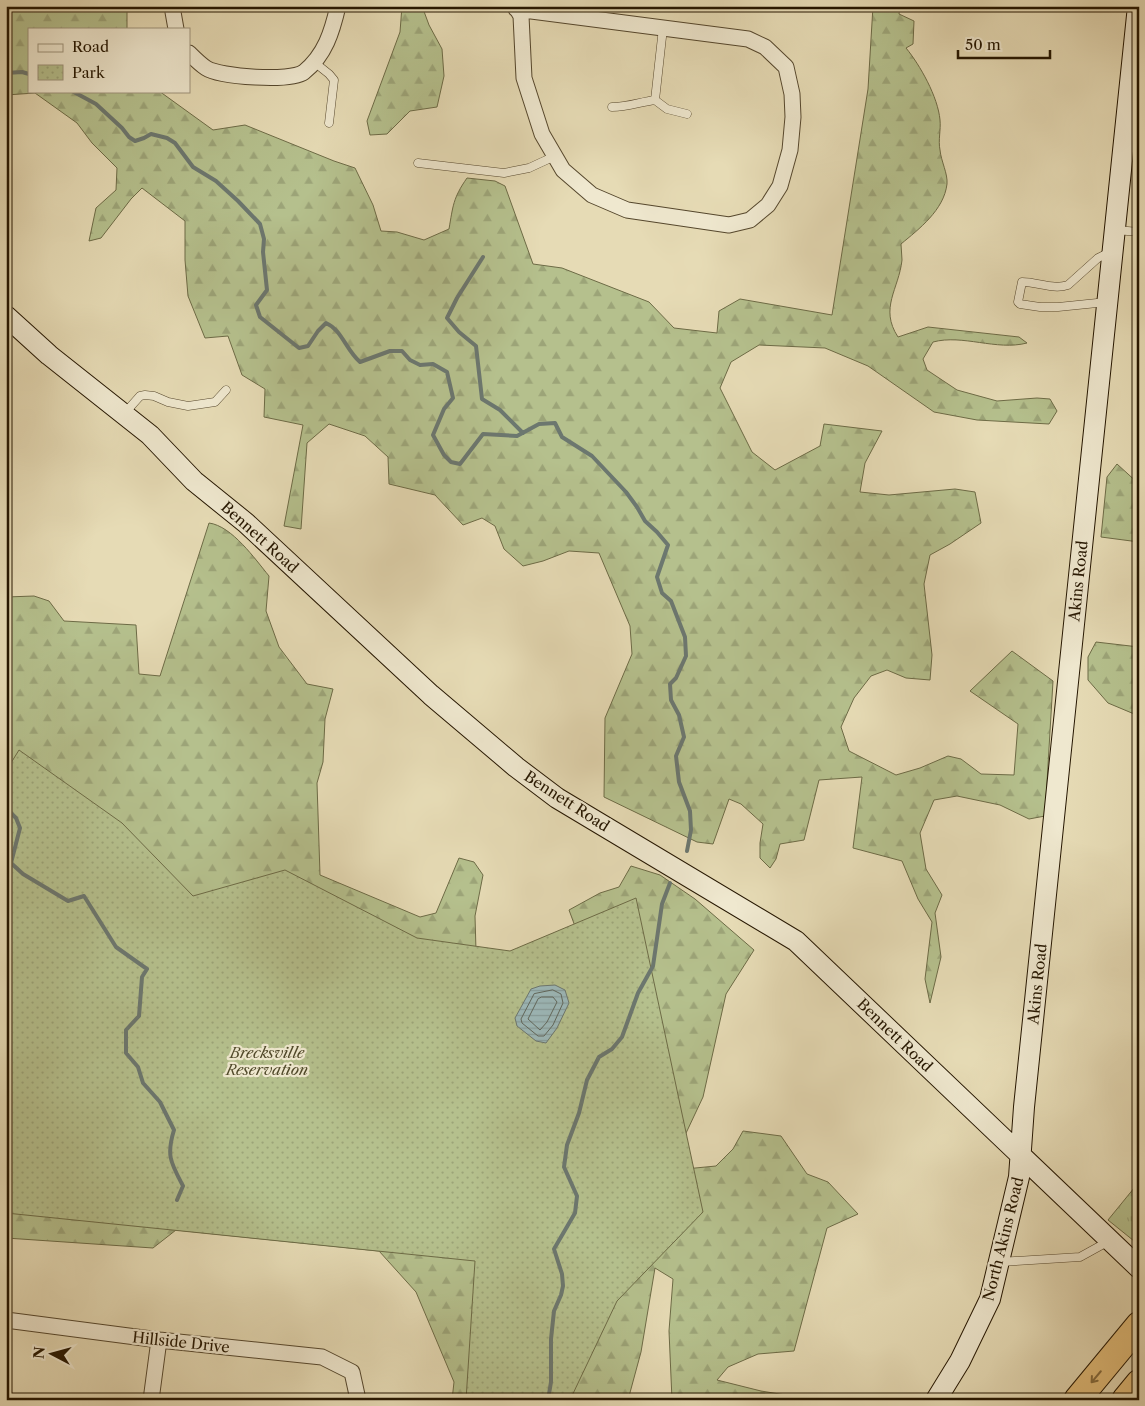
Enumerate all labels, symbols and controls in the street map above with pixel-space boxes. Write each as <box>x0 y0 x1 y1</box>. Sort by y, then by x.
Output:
legend <box>28 28 190 92</box>
scale bar <box>958 28 1050 60</box>
text: 50 m <box>965 35 1001 54</box>
text: Road <box>72 37 109 56</box>
text: Park <box>72 63 106 82</box>
street label: Bennett Road <box>217 497 303 577</box>
street label: Akins Road <box>1064 540 1092 623</box>
street label: Bennett Road <box>521 766 613 836</box>
street label: Akins Road <box>1023 943 1051 1026</box>
street label: Bennett Road <box>853 994 937 1076</box>
park label: Brecksville Reservation <box>225 1043 308 1079</box>
street label: North Akins Road <box>978 1175 1028 1303</box>
street label: Hillside Drive <box>131 1327 231 1357</box>
north arrow <box>28 1328 78 1378</box>
text: N <box>29 1346 49 1360</box>
one-way arrow <box>1090 1371 1101 1384</box>

